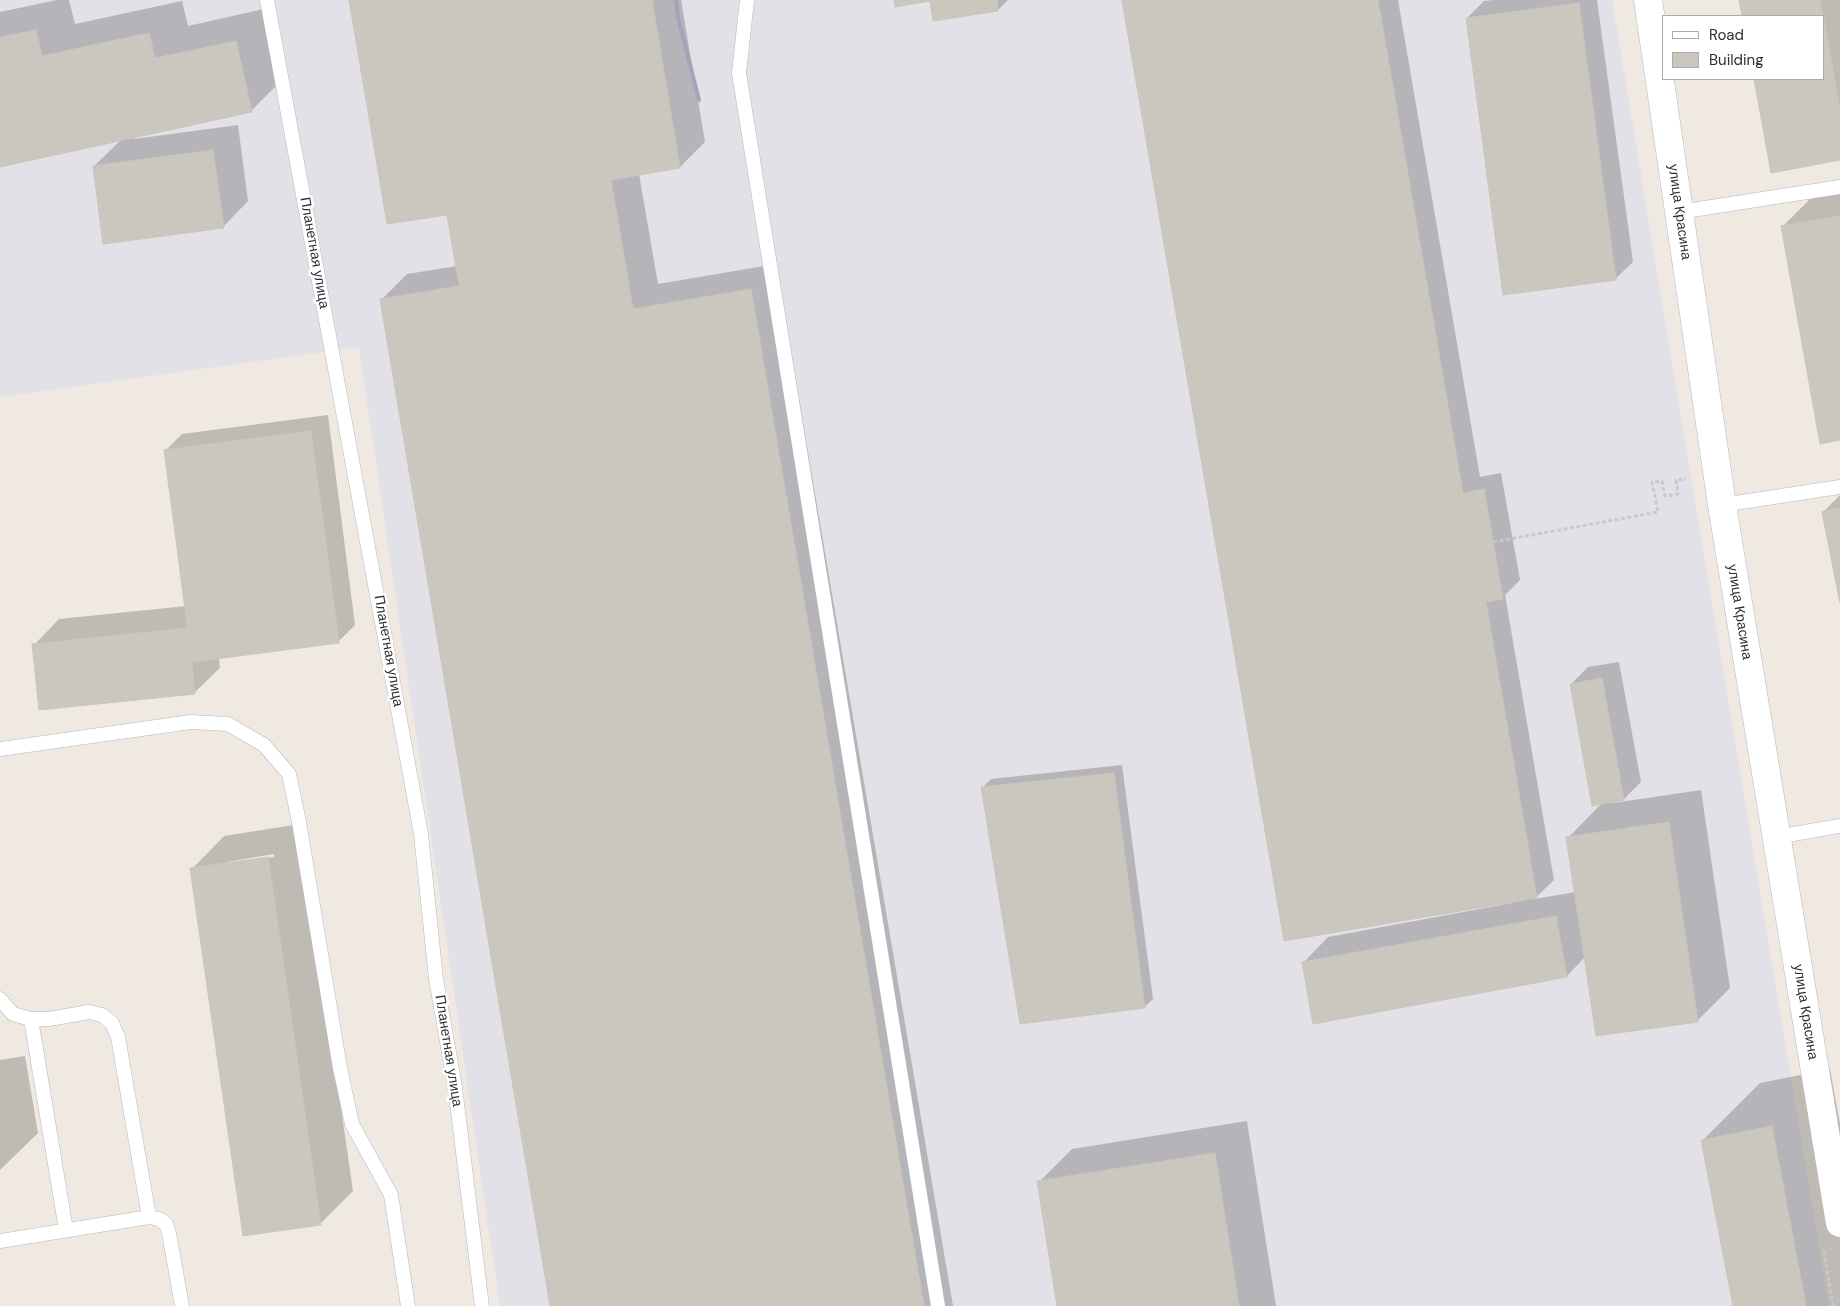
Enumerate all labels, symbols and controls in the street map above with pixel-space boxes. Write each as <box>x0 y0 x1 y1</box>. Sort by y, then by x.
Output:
legend <box>1662 15 1825 80</box>
text: Road <box>1709 25 1744 45</box>
text: Building <box>1709 50 1764 70</box>
street label: улица Красина <box>1664 163 1694 261</box>
street label: Планетная улица <box>296 196 332 310</box>
street label: улица Красина <box>1723 563 1755 661</box>
street label: Планетная улица <box>370 594 406 708</box>
street label: улица Красина <box>1789 963 1821 1061</box>
street label: Планетная улица <box>431 994 465 1108</box>

